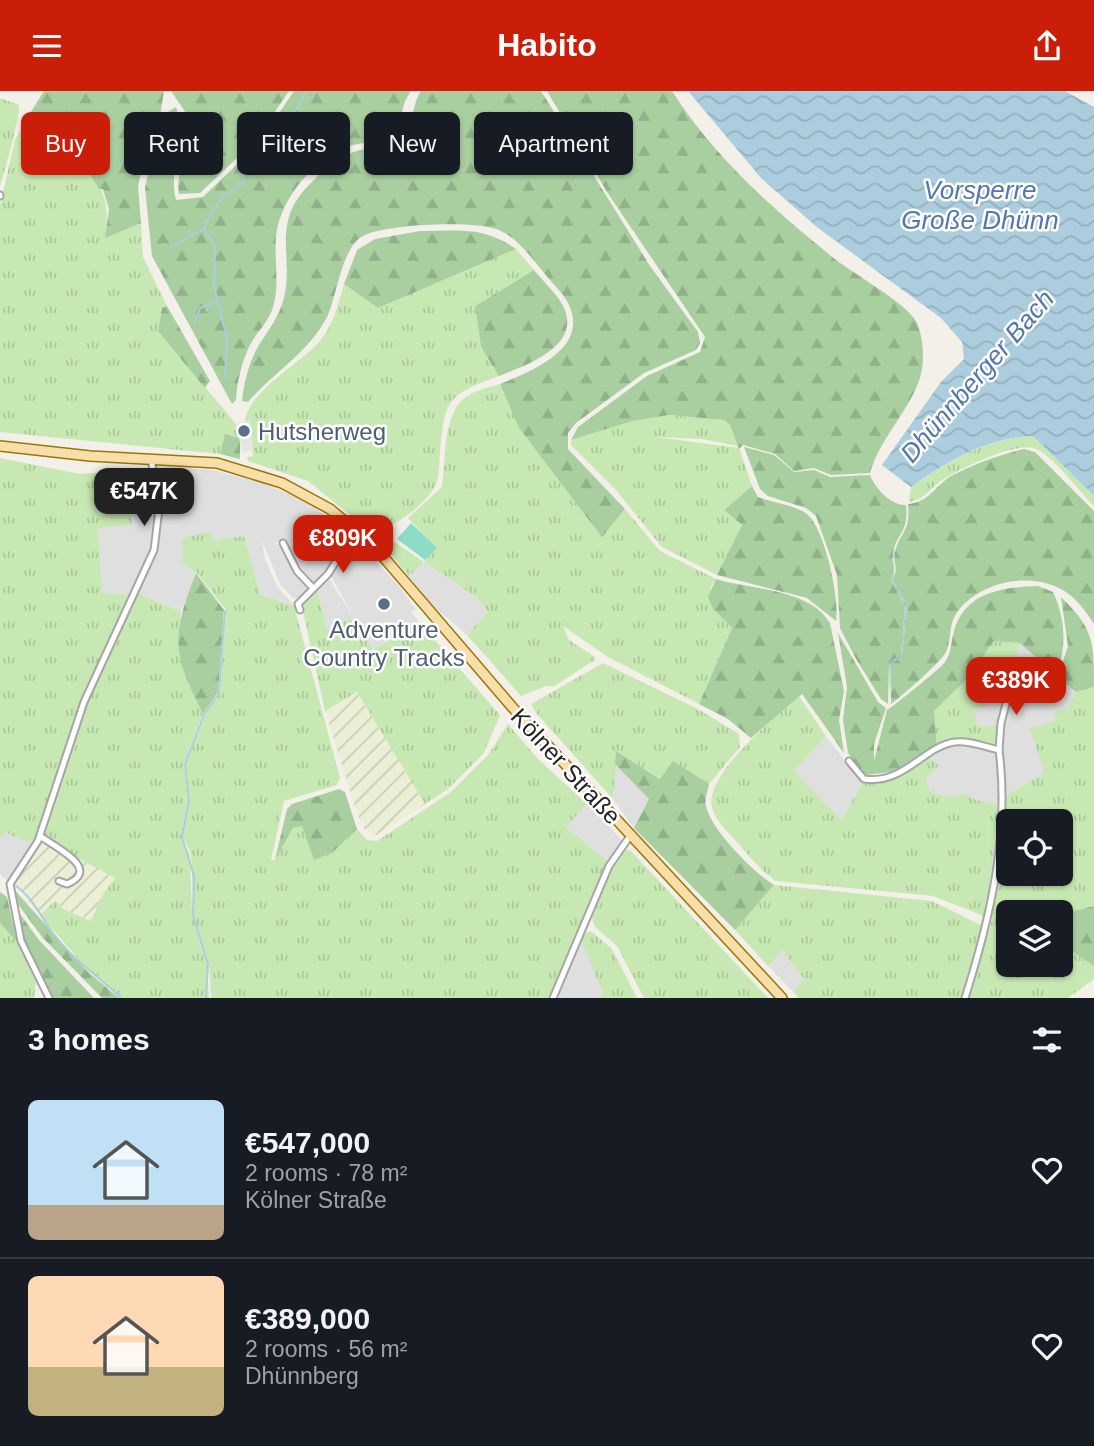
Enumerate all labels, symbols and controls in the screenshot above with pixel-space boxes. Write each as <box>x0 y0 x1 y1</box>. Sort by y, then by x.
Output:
icon: menu <box>28 27 66 65</box>
text: Habito <box>497 27 597 63</box>
icon: share <box>1028 27 1066 65</box>
chip: Buy <box>21 112 110 175</box>
chip: Rent <box>124 112 223 175</box>
chip: Filters <box>237 112 350 175</box>
chip: New <box>364 112 460 175</box>
chip: Apartment <box>474 112 633 175</box>
water label: Vorsperre Große Dhünn <box>901 175 1059 235</box>
water label: Dhünnberger Bach <box>894 284 1060 468</box>
place label: Hutsherweg <box>258 418 386 445</box>
marker: Hutsherweg <box>236 423 252 439</box>
pin: €547K <box>95 469 193 528</box>
text: €547K <box>110 478 178 504</box>
pin: €809K <box>294 515 392 575</box>
text: €809K <box>309 525 377 551</box>
marker: Adventure Country Tracks <box>376 596 392 612</box>
place label: Adventure Country Tracks <box>303 616 465 671</box>
pin: €389K <box>967 657 1065 717</box>
text: €389K <box>982 667 1050 693</box>
street label: Kölner Straße <box>506 703 626 829</box>
map controls <box>996 809 1073 977</box>
button: locate <box>996 809 1073 886</box>
button: layers <box>996 900 1073 977</box>
icon: filters <box>1028 1021 1066 1059</box>
text: 3 homes <box>28 1023 150 1056</box>
text: €547,000 <box>245 1126 370 1159</box>
icon: home <box>84 1128 168 1212</box>
icon: heart <box>1028 1151 1066 1189</box>
text: 2 rooms · 78 m² <box>245 1160 407 1186</box>
text: Kölner Straße <box>245 1187 387 1213</box>
text: €389,000 <box>245 1302 370 1335</box>
icon: home <box>84 1304 168 1388</box>
icon: heart <box>1028 1327 1066 1365</box>
text: 2 rooms · 56 m² <box>245 1336 407 1362</box>
text: Dhünnberg <box>245 1363 359 1389</box>

